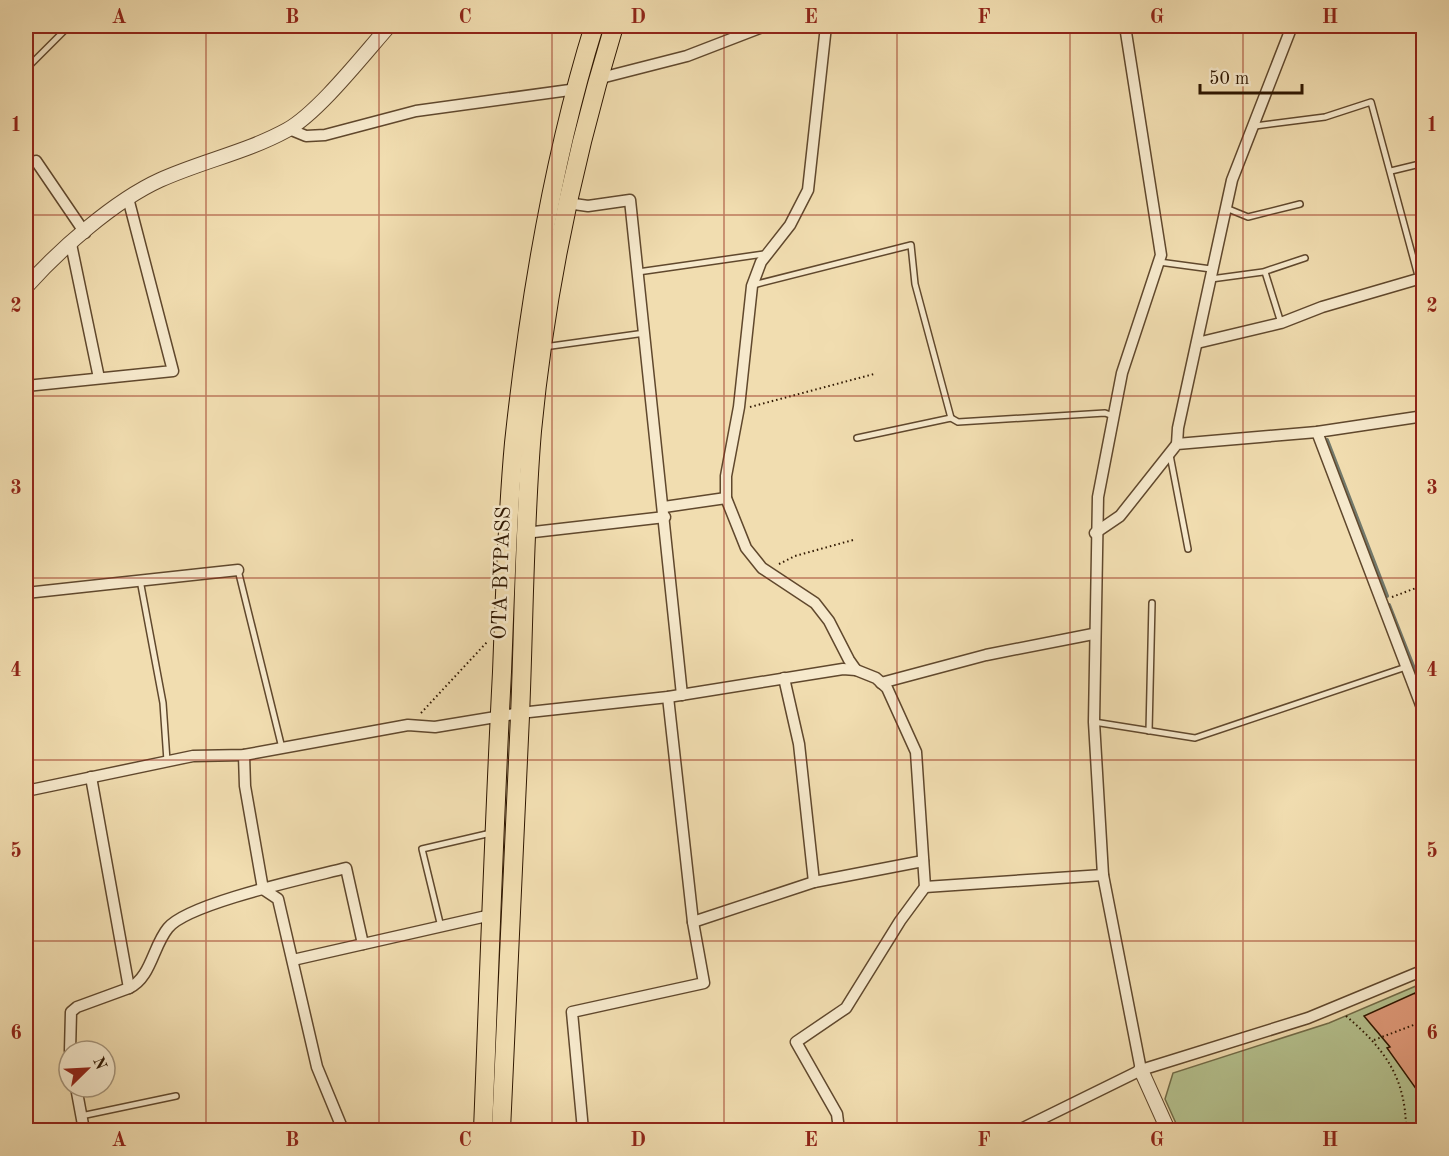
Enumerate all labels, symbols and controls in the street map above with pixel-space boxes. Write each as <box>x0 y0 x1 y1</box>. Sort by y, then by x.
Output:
text: A <box>111 8 127 28</box>
text: B <box>285 8 299 28</box>
text: C <box>458 8 472 28</box>
text: D <box>630 8 646 28</box>
text: E <box>804 8 818 28</box>
text: F <box>977 8 991 28</box>
text: G <box>1150 8 1164 28</box>
text: H <box>1322 8 1338 28</box>
scale bar <box>1200 57 1302 95</box>
text: 50 m <box>1209 70 1249 88</box>
text: 1 <box>10 116 22 136</box>
text: 1 <box>1426 116 1438 136</box>
text: 2 <box>10 297 22 317</box>
text: 2 <box>1426 297 1438 317</box>
text: 3 <box>10 479 22 499</box>
text: 3 <box>1426 479 1438 499</box>
street label: OTA BYPASS <box>489 506 515 640</box>
text: 4 <box>10 661 22 681</box>
text: 4 <box>1426 661 1438 681</box>
text: 5 <box>10 841 22 862</box>
text: 5 <box>1426 841 1438 862</box>
text: 6 <box>10 1024 22 1044</box>
text: 6 <box>1426 1024 1438 1044</box>
north arrow <box>57 1039 117 1099</box>
text: N <box>89 1055 109 1073</box>
text: A <box>111 1131 127 1151</box>
text: B <box>285 1131 299 1151</box>
text: C <box>458 1131 472 1151</box>
text: D <box>630 1131 646 1151</box>
text: E <box>804 1131 818 1151</box>
text: F <box>977 1131 991 1151</box>
text: G <box>1150 1131 1164 1151</box>
text: H <box>1322 1131 1338 1151</box>

